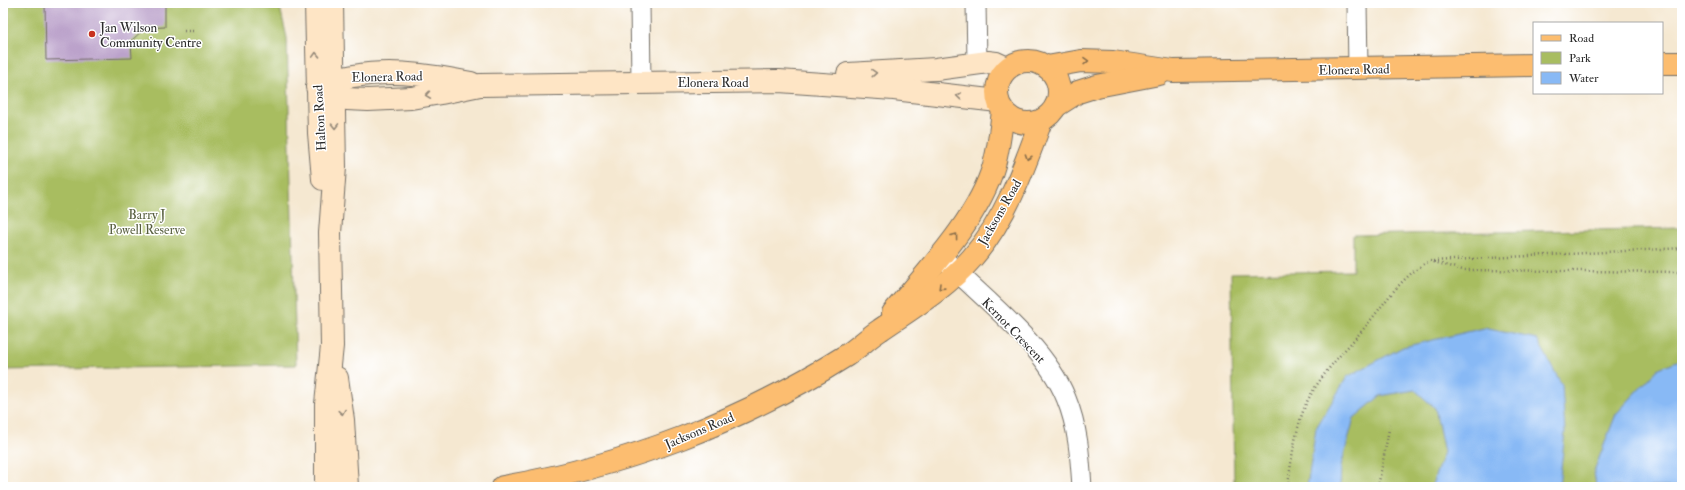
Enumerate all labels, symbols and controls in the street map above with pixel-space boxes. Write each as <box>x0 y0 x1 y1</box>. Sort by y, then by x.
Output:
place label: Jan Wilson Community Centre <box>99 20 202 52</box>
legend <box>1533 22 1663 94</box>
marker: Jan Wilson Community Centre <box>87 29 97 39</box>
text: Road <box>1569 31 1594 46</box>
text: Park <box>1569 51 1591 66</box>
one-way arrow <box>312 52 320 58</box>
one-way arrow <box>1083 57 1089 65</box>
street label: Elonera Road <box>1318 61 1390 79</box>
street label: Elonera Road <box>351 68 423 86</box>
one-way arrow <box>871 68 877 77</box>
text: Water <box>1568 71 1599 86</box>
street label: Elonera Road <box>677 75 749 91</box>
street label: Halton Road <box>310 84 330 151</box>
one-way arrow <box>425 90 431 99</box>
one-way arrow <box>956 92 962 101</box>
one-way arrow <box>331 123 339 129</box>
one-way arrow <box>1024 154 1033 161</box>
street label: Jacksons Road <box>974 176 1025 249</box>
park label: Barry J Powell Reserve <box>109 207 186 238</box>
one-way arrow <box>951 233 958 240</box>
one-way arrow <box>938 282 946 290</box>
street label: Kernot Crescent <box>978 295 1048 367</box>
one-way arrow <box>337 409 346 415</box>
street label: Jacksons Road <box>662 409 737 453</box>

